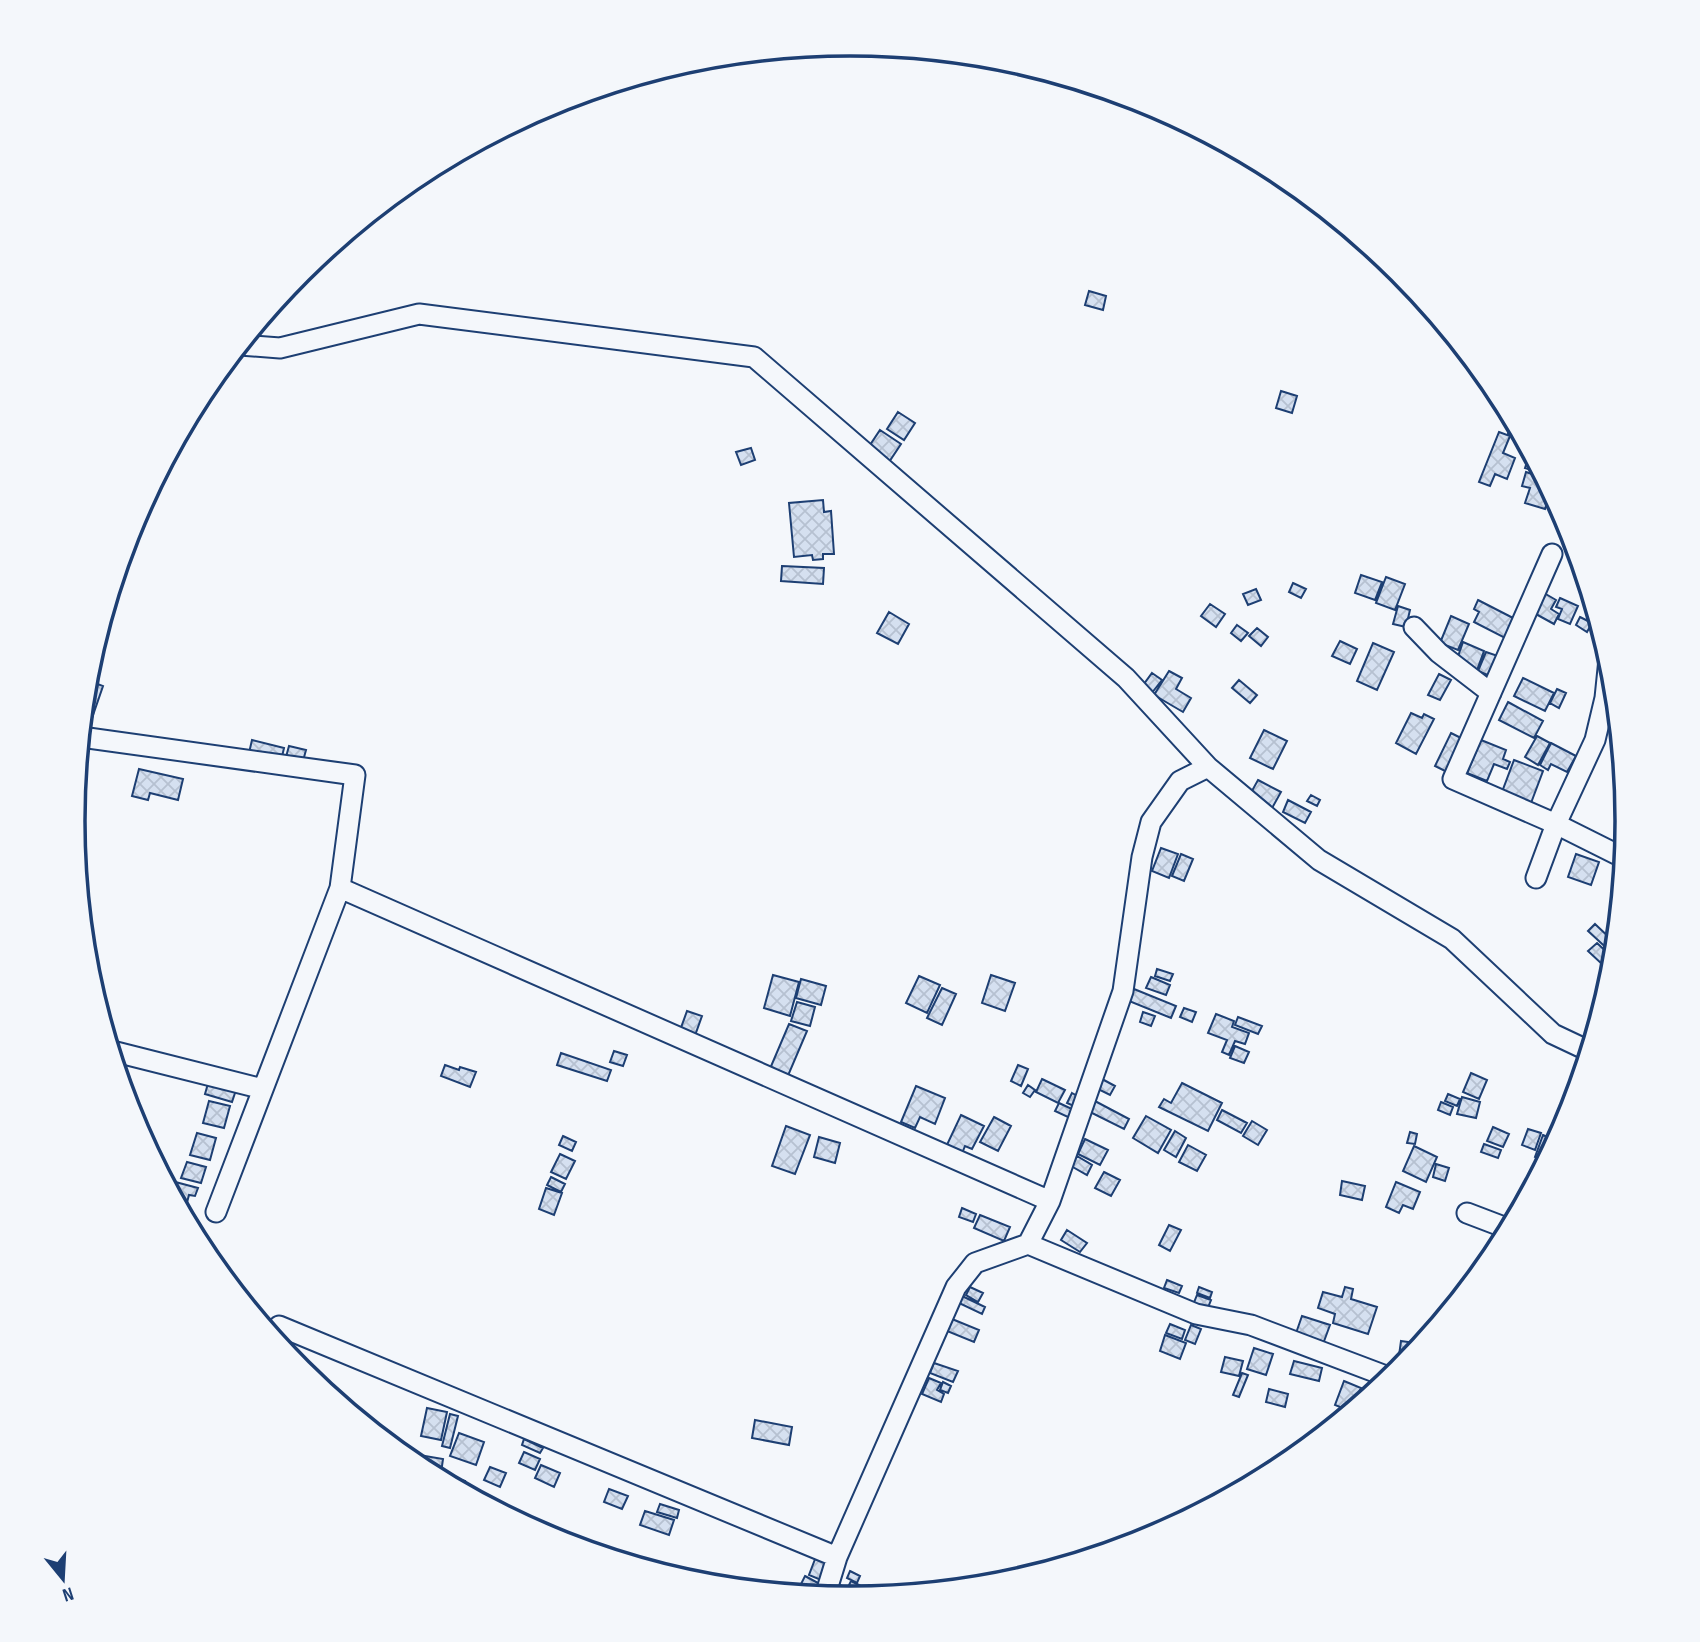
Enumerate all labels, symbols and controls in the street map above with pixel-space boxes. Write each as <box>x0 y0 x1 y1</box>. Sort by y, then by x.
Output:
north arrow <box>28 1544 98 1614</box>
text: N <box>59 1581 76 1606</box>

